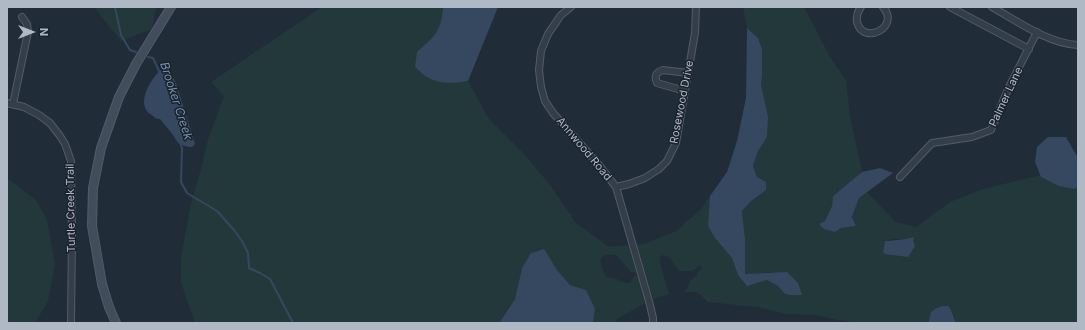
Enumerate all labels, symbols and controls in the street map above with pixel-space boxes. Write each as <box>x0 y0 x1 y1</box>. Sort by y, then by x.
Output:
north arrow <box>12 12 52 52</box>
text: N <box>37 28 51 36</box>
street label: Rosewood Drive <box>667 59 697 145</box>
water label: Brooker Creek <box>157 60 195 142</box>
street label: Palmer Lane <box>986 65 1026 129</box>
street label: Annwood Road <box>554 115 614 183</box>
street label: Turtle Creek Trail <box>64 163 78 253</box>

